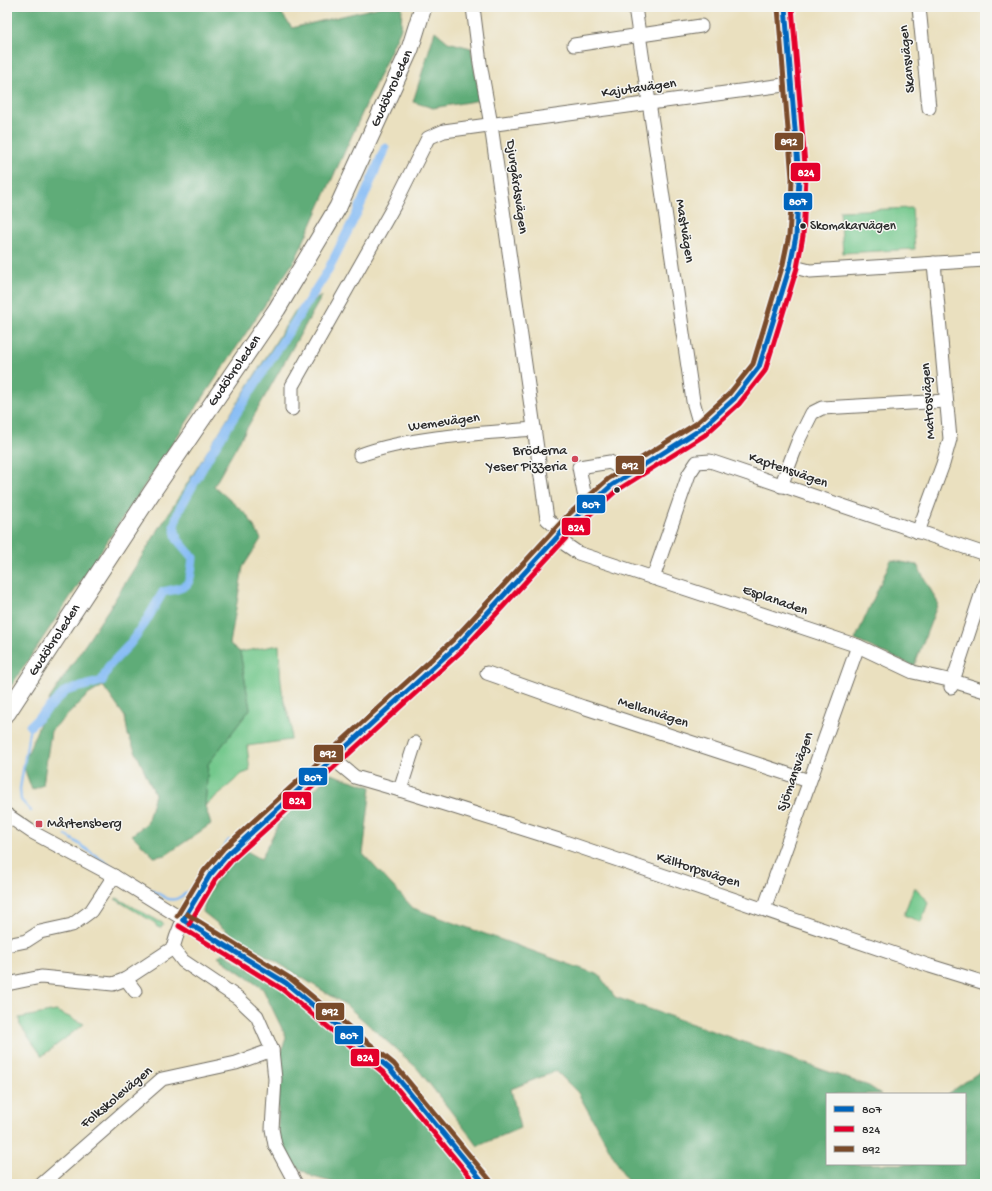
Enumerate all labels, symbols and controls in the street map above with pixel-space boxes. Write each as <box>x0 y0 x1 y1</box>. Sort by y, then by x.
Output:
street label: Skansvägen <box>896 24 920 94</box>
street label: Gudöbroleden <box>367 47 417 130</box>
street label: Kajutavägen <box>600 75 678 103</box>
line badge: 892 <box>774 132 804 151</box>
text: 892 <box>781 137 798 149</box>
street label: Djurgårdsvägen <box>501 138 531 235</box>
line badge: 824 <box>790 162 821 182</box>
text: 824 <box>798 168 815 180</box>
line badge: 807 <box>783 192 813 211</box>
text: 807 <box>789 197 808 209</box>
street label: Mastvägen <box>671 198 697 264</box>
place label: Skomakarvägen <box>810 219 897 234</box>
marker: Skomakarvägen <box>798 221 808 231</box>
street label: Gudöbroleden <box>204 332 265 410</box>
street label: Matrosvägen <box>918 362 940 440</box>
street label: Wemevägen <box>407 410 481 436</box>
place label: Bröderna Yeser Pizzeria <box>485 443 568 476</box>
street label: Kaptensvägen <box>746 449 830 493</box>
marker: Bröderna Yeser Pizzeria <box>570 454 580 464</box>
line badge: 892 <box>615 455 645 475</box>
text: 892 <box>622 461 639 473</box>
unlabelled marker <box>612 485 622 495</box>
line badge: 807 <box>576 494 606 514</box>
text: 807 <box>582 500 601 512</box>
line badge: 824 <box>561 517 591 536</box>
text: 824 <box>568 523 585 535</box>
street label: Esplanaden <box>740 582 810 620</box>
street label: Gudöbroleden <box>25 601 85 680</box>
street label: Mellanvägen <box>616 694 691 733</box>
street label: Sjömansvägen <box>774 730 818 814</box>
line badge: 892 <box>313 744 344 763</box>
text: 892 <box>320 749 337 761</box>
line badge: 807 <box>298 767 328 786</box>
text: 807 <box>304 773 323 785</box>
line badge: 824 <box>282 791 312 810</box>
text: 824 <box>289 796 306 808</box>
place label: Mårtensberg <box>47 816 122 833</box>
marker: Mårtensberg <box>34 819 44 829</box>
street label: Källtorpsvägen <box>654 849 743 893</box>
line badge: 892 <box>315 1002 345 1021</box>
text: 892 <box>322 1007 339 1019</box>
line badge: 807 <box>334 1025 364 1045</box>
text: 807 <box>340 1031 359 1043</box>
line badge: 824 <box>350 1048 380 1067</box>
text: 824 <box>357 1053 374 1065</box>
street label: Folkskolevägen <box>77 1063 157 1134</box>
legend <box>826 1093 966 1165</box>
text: 807 <box>862 1104 882 1118</box>
text: 824 <box>862 1124 880 1138</box>
text: 892 <box>862 1144 881 1158</box>

